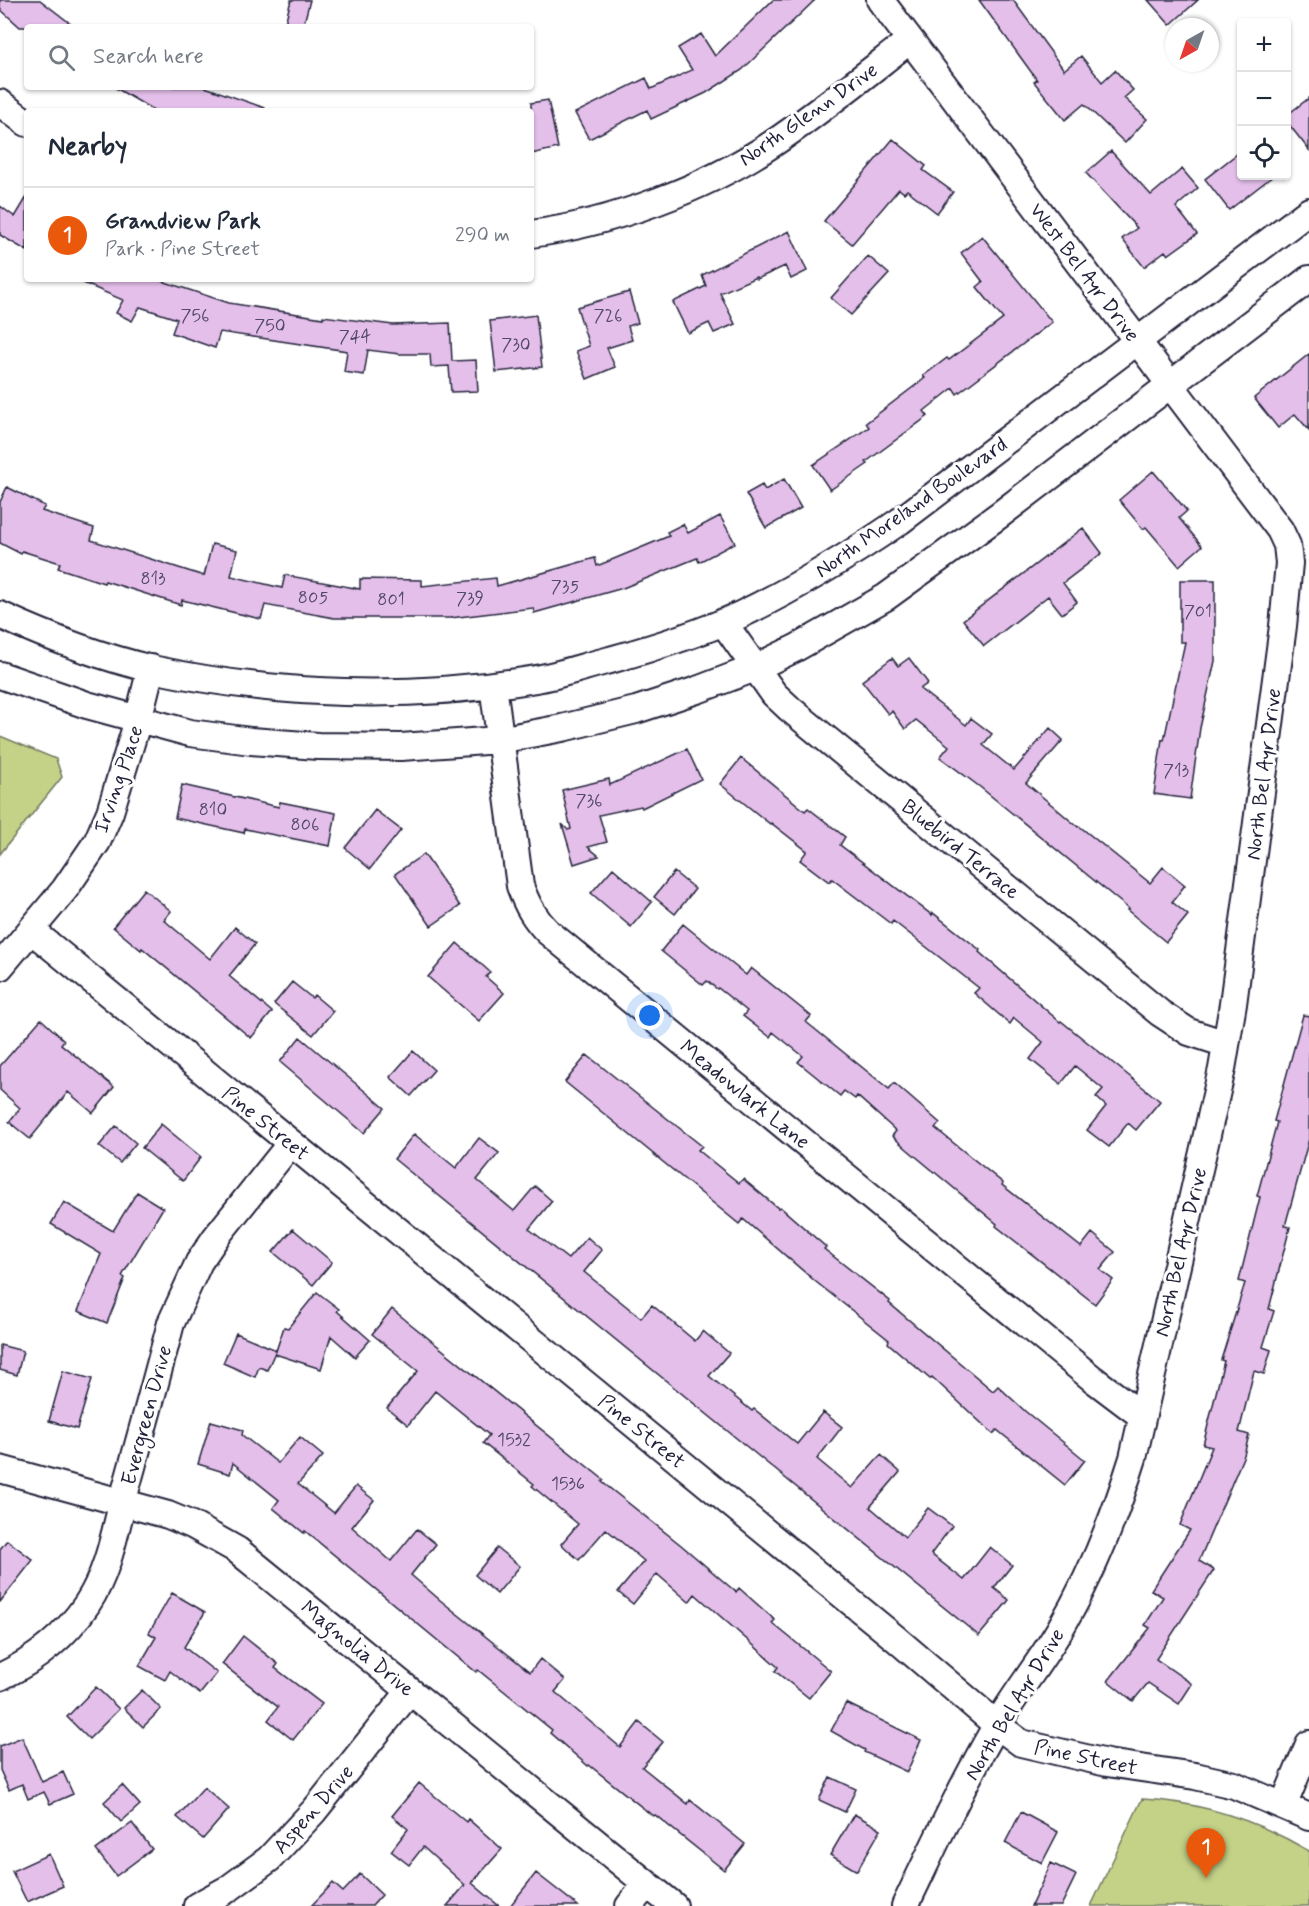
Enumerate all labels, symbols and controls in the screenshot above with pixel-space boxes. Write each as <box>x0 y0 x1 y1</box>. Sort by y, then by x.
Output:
north arrow <box>1165 18 1219 72</box>
map controls <box>1237 18 1291 180</box>
button: + <box>1237 18 1291 72</box>
search box <box>24 24 534 90</box>
icon: search <box>45 41 78 74</box>
text: Search here <box>93 43 204 71</box>
street label: North Glenn Drive <box>734 56 884 173</box>
button: − <box>1237 72 1291 126</box>
button: locate <box>1237 126 1291 180</box>
text: Nearby <box>48 130 127 164</box>
street label: West Bel Ayr Drive <box>1023 197 1146 348</box>
text: Grandview Park <box>105 208 261 236</box>
text: 1 <box>63 222 72 249</box>
text: 290 m <box>455 222 510 249</box>
text: Park · Pine Street <box>105 236 260 263</box>
house number: 756 <box>181 304 210 328</box>
house number: 726 <box>594 304 622 328</box>
house number: 750 <box>254 314 286 338</box>
house number: 744 <box>339 325 372 349</box>
house number: 730 <box>501 333 531 357</box>
street label: North Moreland Boulevard <box>810 431 1013 585</box>
house number: 813 <box>140 567 166 591</box>
house number: 735 <box>551 575 579 599</box>
house number: 805 <box>298 586 328 610</box>
house number: 739 <box>456 587 484 611</box>
house number: 801 <box>377 588 405 612</box>
house number: 701 <box>1184 600 1212 624</box>
street label: North Bel Ayr Drive <box>1240 687 1288 862</box>
street label: Irving Place <box>87 722 150 837</box>
house number: 713 <box>1163 759 1189 783</box>
house number: 736 <box>575 789 603 813</box>
street label: Bluebird Terrace <box>895 793 1026 906</box>
house number: 810 <box>199 798 227 822</box>
house number: 806 <box>291 813 319 837</box>
your location <box>635 1001 664 1030</box>
street label: Meadowlark Lane <box>673 1034 815 1156</box>
street label: Pine Street <box>216 1080 315 1168</box>
street label: North Bel Ayr Drive <box>1148 1165 1214 1340</box>
street label: Evergreen Drive <box>115 1342 180 1488</box>
street label: Pine Street <box>592 1388 691 1476</box>
house number: 1532 <box>497 1428 531 1452</box>
house number: 1536 <box>551 1472 585 1496</box>
street label: Magnolia Drive <box>293 1594 420 1705</box>
street label: North Bel Ayr Drive <box>958 1623 1071 1786</box>
street label: Pine Street <box>1032 1733 1140 1783</box>
street label: Aspen Drive <box>267 1759 360 1860</box>
pin: 1 <box>1186 1828 1226 1878</box>

